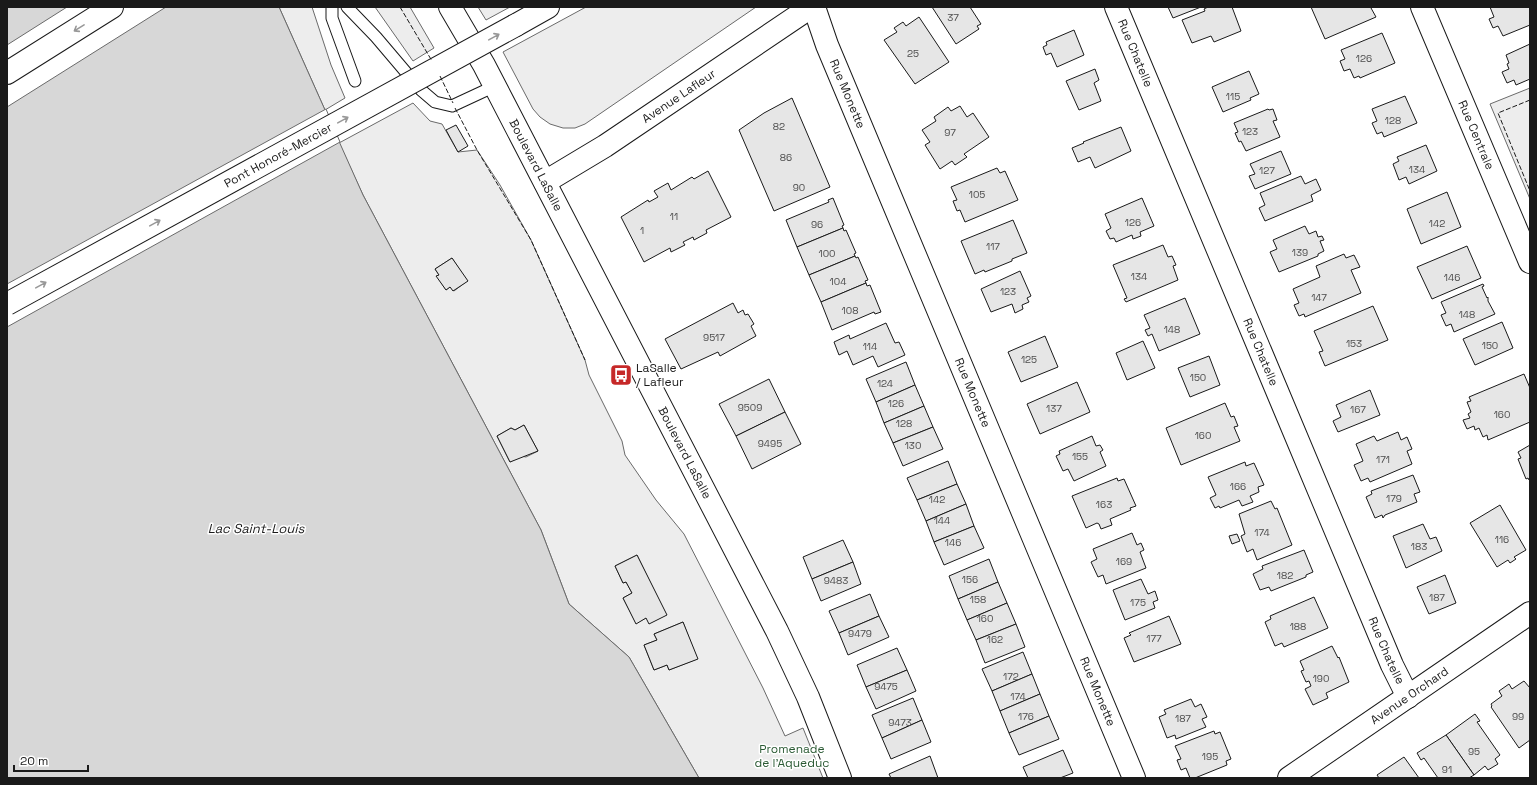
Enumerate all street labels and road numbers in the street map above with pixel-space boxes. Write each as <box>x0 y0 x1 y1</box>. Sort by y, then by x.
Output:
street label: Rue Chatelle <box>1114 17 1157 89</box>
street label: Rue Monette <box>826 57 869 131</box>
street label: Avenue Lafleur <box>639 65 719 127</box>
street label: Rue Centrale <box>1454 98 1498 172</box>
street label: Boulevard LaSalle <box>505 116 566 214</box>
street label: Pont Honoré-Mercier <box>221 119 335 192</box>
street label: Rue Chatelle <box>1239 316 1282 388</box>
street label: Rue Monette <box>951 355 994 430</box>
street label: Boulevard LaSalle <box>654 404 715 502</box>
street label: Rue Chatelle <box>1365 614 1408 687</box>
street label: Rue Monette <box>1076 654 1119 729</box>
street label: Avenue Orchard <box>1367 663 1452 728</box>

